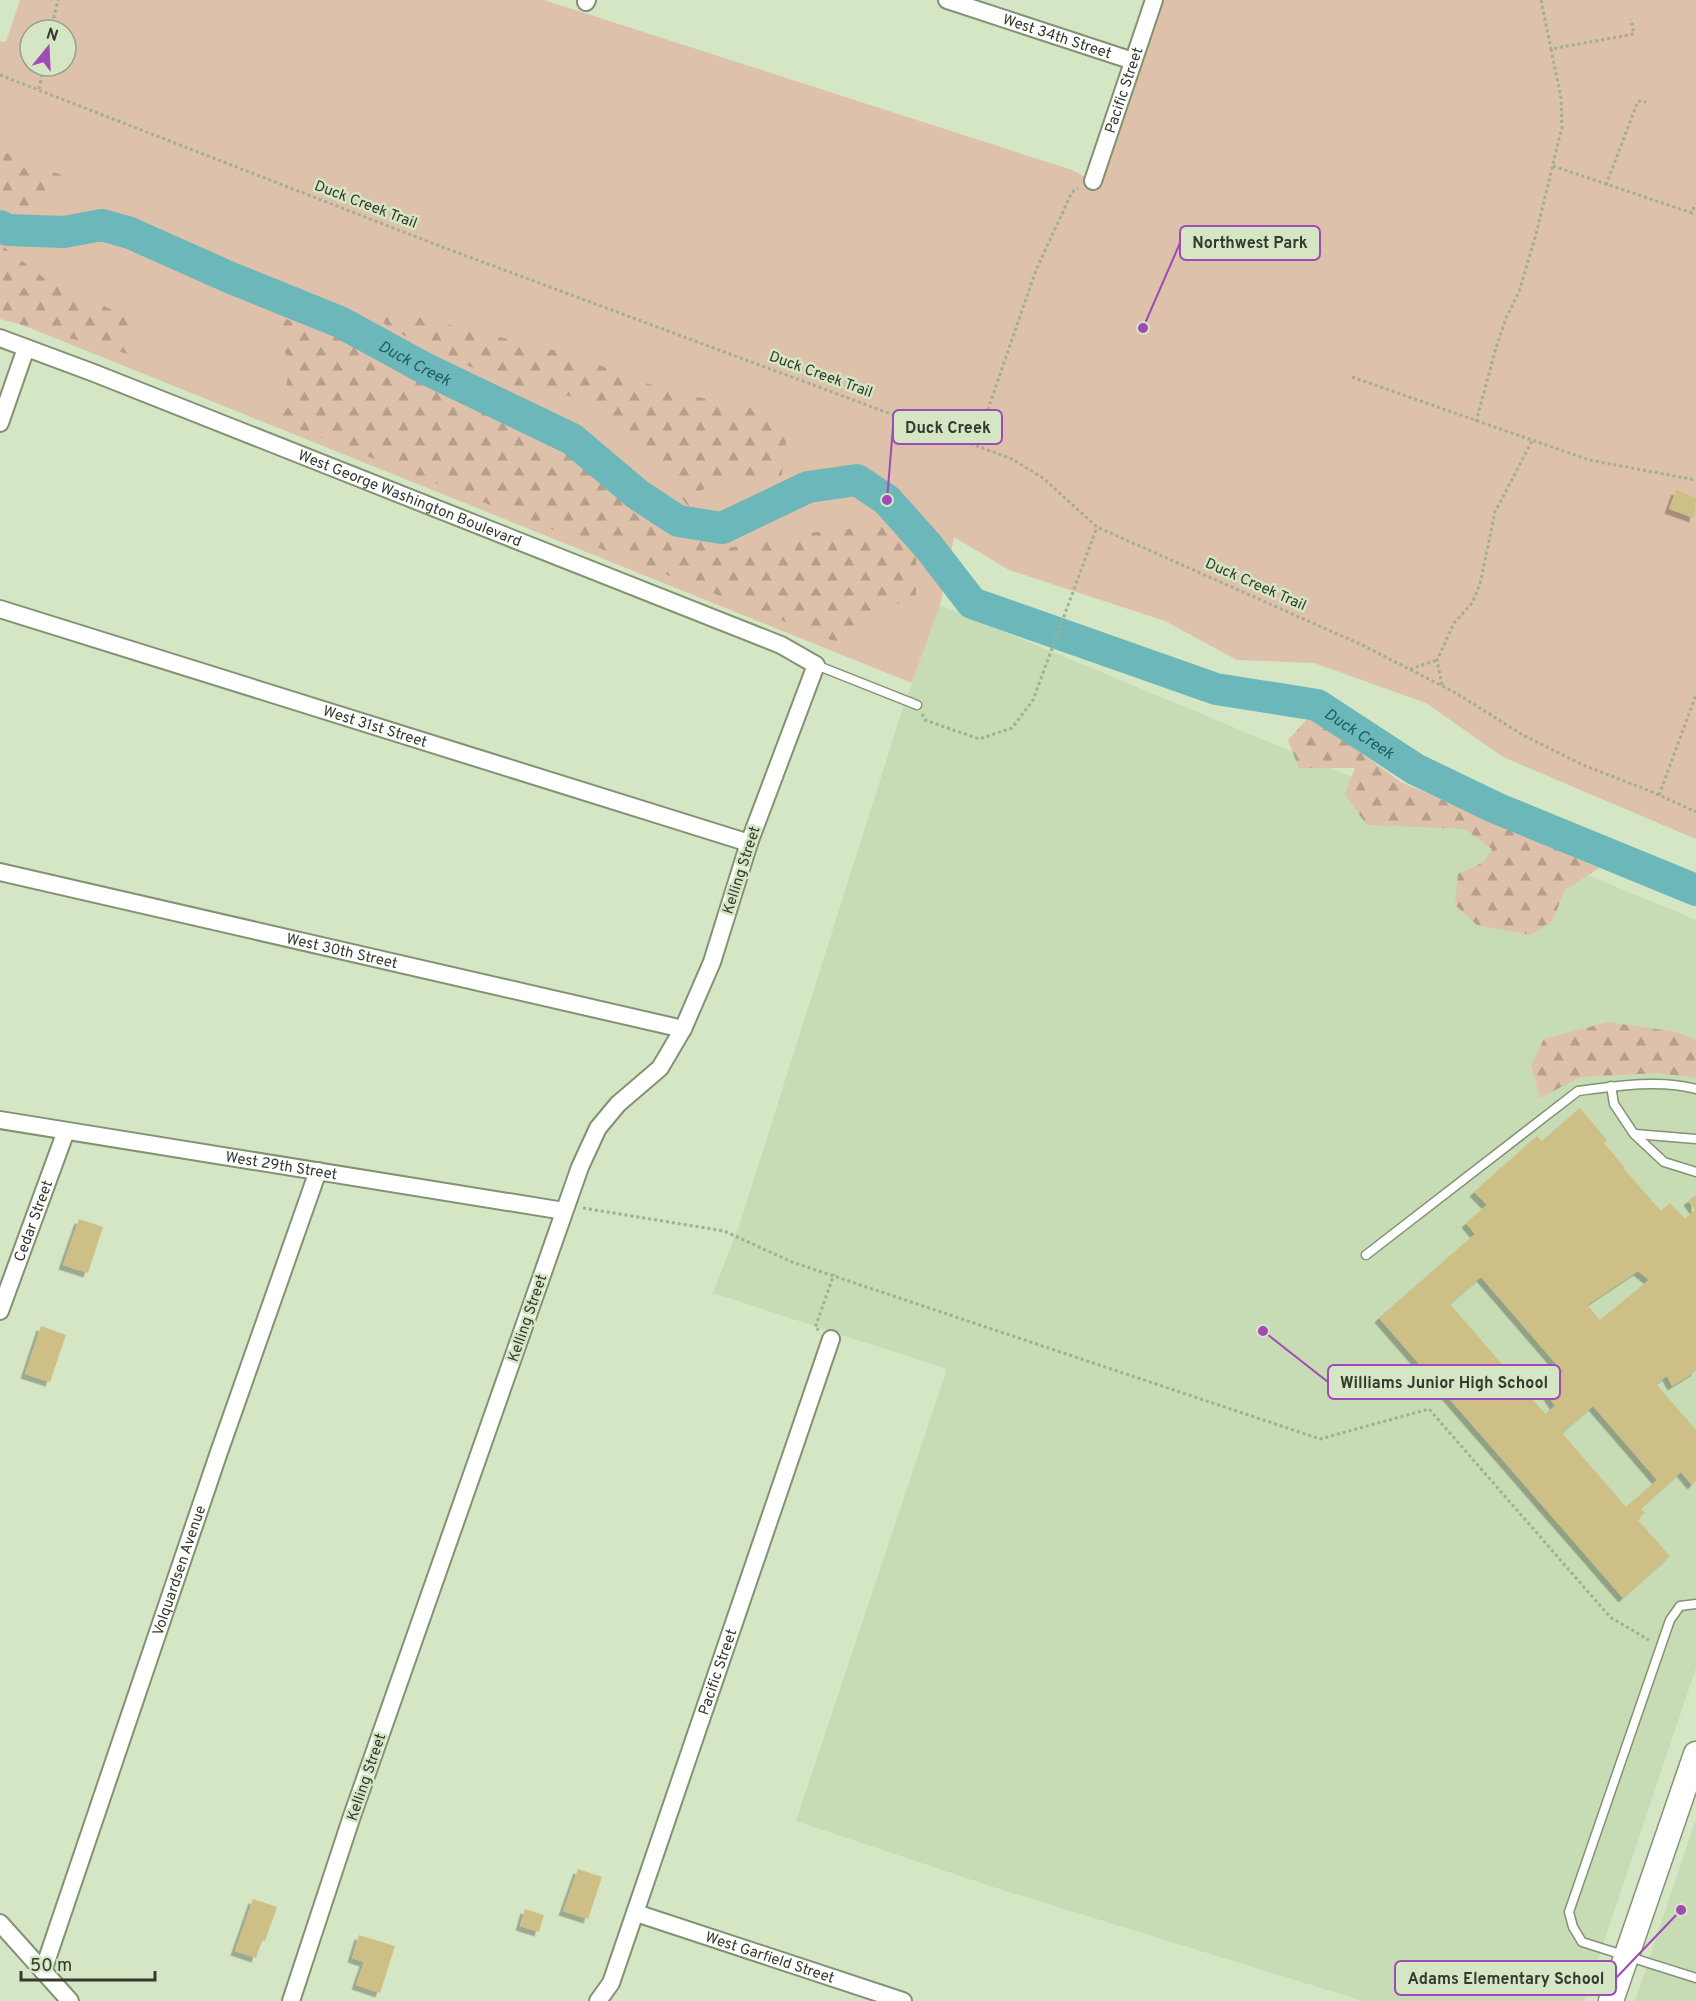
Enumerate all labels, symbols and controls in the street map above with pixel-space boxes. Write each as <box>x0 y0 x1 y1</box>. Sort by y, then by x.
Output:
street label: West 34th Street <box>1000 11 1114 64</box>
north arrow <box>18 18 78 78</box>
text: N <box>43 24 61 47</box>
street label: Pacific Street <box>1102 45 1148 136</box>
street label: Duck Creek Trail <box>311 177 420 234</box>
callout: Northwest Park <box>1180 226 1320 260</box>
text: Northwest Park <box>1192 234 1308 254</box>
water label: Duck Creek <box>374 337 454 392</box>
street label: Duck Creek Trail <box>766 348 875 403</box>
callout: Duck Creek <box>893 410 1002 444</box>
text: Duck Creek <box>905 419 991 439</box>
street label: West George Washington Boulevard <box>295 447 524 552</box>
street label: Duck Creek Trail <box>1202 555 1309 616</box>
street label: West 31st Street <box>320 702 429 753</box>
water label: Duck Creek <box>1320 705 1398 765</box>
street label: Kelling Street <box>719 824 766 917</box>
street label: West 30th Street <box>284 930 399 974</box>
street label: West 29th Street <box>224 1148 338 1185</box>
street label: Cedar Street <box>11 1178 58 1265</box>
street label: Kelling Street <box>505 1272 552 1365</box>
callout: Williams Junior High School <box>1328 1365 1560 1399</box>
text: Williams Junior High School <box>1340 1374 1548 1394</box>
street label: Volquardsen Avenue <box>149 1503 211 1639</box>
street label: Pacific Street <box>695 1627 742 1718</box>
street label: Kelling Street <box>344 1731 391 1824</box>
street label: West Garfield Street <box>702 1928 836 1989</box>
scale bar <box>21 1944 154 1982</box>
text: 50 m <box>30 1955 72 1978</box>
callout: Adams Elementary School <box>1395 1961 1616 1995</box>
text: Adams Elementary School <box>1407 1970 1605 1990</box>

